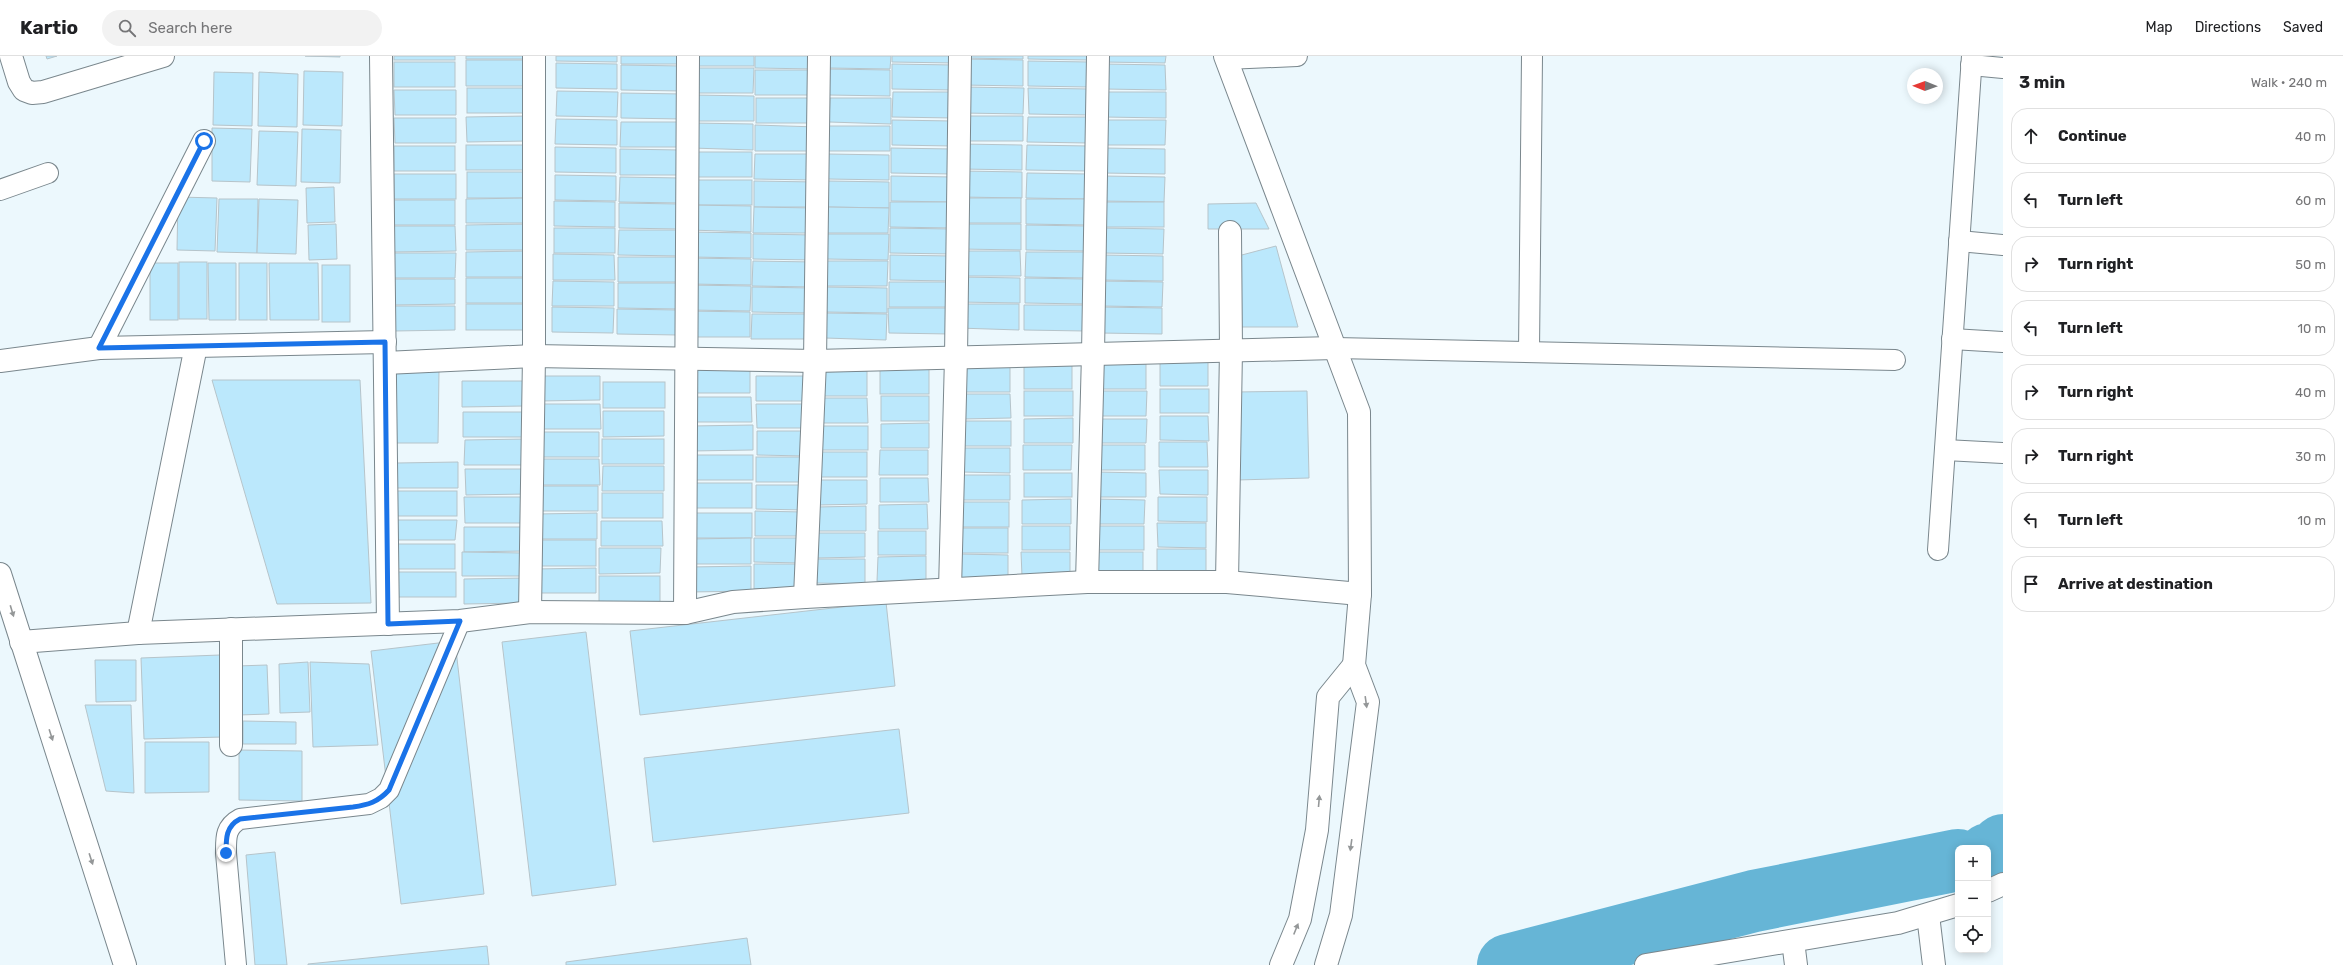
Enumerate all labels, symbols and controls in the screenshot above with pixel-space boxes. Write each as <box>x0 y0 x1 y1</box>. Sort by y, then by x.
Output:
search box <box>102 10 382 46</box>
text: Kartio <box>20 16 78 39</box>
icon: search <box>116 17 138 39</box>
text: Search here <box>148 19 232 37</box>
text: Map <box>2146 19 2173 36</box>
text: Directions <box>2195 19 2261 36</box>
text: Saved <box>2283 19 2323 36</box>
north arrow <box>1907 68 1943 104</box>
text: 3 min <box>2019 72 2065 92</box>
text: Walk · 240 m <box>2251 75 2327 90</box>
icon: ahead <box>2020 125 2042 147</box>
text: Continue <box>2058 127 2127 145</box>
text: 40 m <box>2295 129 2326 144</box>
route start <box>195 132 213 150</box>
icon: left <box>2020 189 2042 211</box>
text: Turn left <box>2058 191 2123 209</box>
text: 60 m <box>2295 193 2326 208</box>
icon: right <box>2020 253 2042 275</box>
text: Turn right <box>2058 255 2133 273</box>
text: 50 m <box>2295 257 2326 272</box>
icon: left <box>2020 317 2042 339</box>
text: Turn left <box>2058 319 2123 337</box>
text: 10 m <box>2297 321 2326 336</box>
icon: right <box>2020 381 2042 403</box>
text: Turn right <box>2058 383 2133 401</box>
text: 40 m <box>2295 385 2326 400</box>
icon: right <box>2020 445 2042 467</box>
text: Turn right <box>2058 447 2133 465</box>
text: 30 m <box>2295 449 2326 464</box>
icon: left <box>2020 509 2042 531</box>
text: Turn left <box>2058 511 2123 529</box>
text: 10 m <box>2297 513 2326 528</box>
icon: arrive <box>2020 573 2042 595</box>
text: Arrive at destination <box>2058 575 2213 593</box>
one-way arrow <box>9 605 15 617</box>
one-way arrow <box>1363 696 1369 708</box>
one-way arrow <box>48 729 54 741</box>
one-way arrow <box>1316 795 1323 807</box>
one-way arrow <box>1348 839 1354 851</box>
route end <box>217 844 235 862</box>
map controls <box>1955 845 1991 953</box>
button: + <box>1955 845 1991 881</box>
one-way arrow <box>88 853 94 865</box>
button: − <box>1955 881 1991 917</box>
button: locate <box>1955 917 1991 953</box>
one-way arrow <box>1293 922 1299 934</box>

